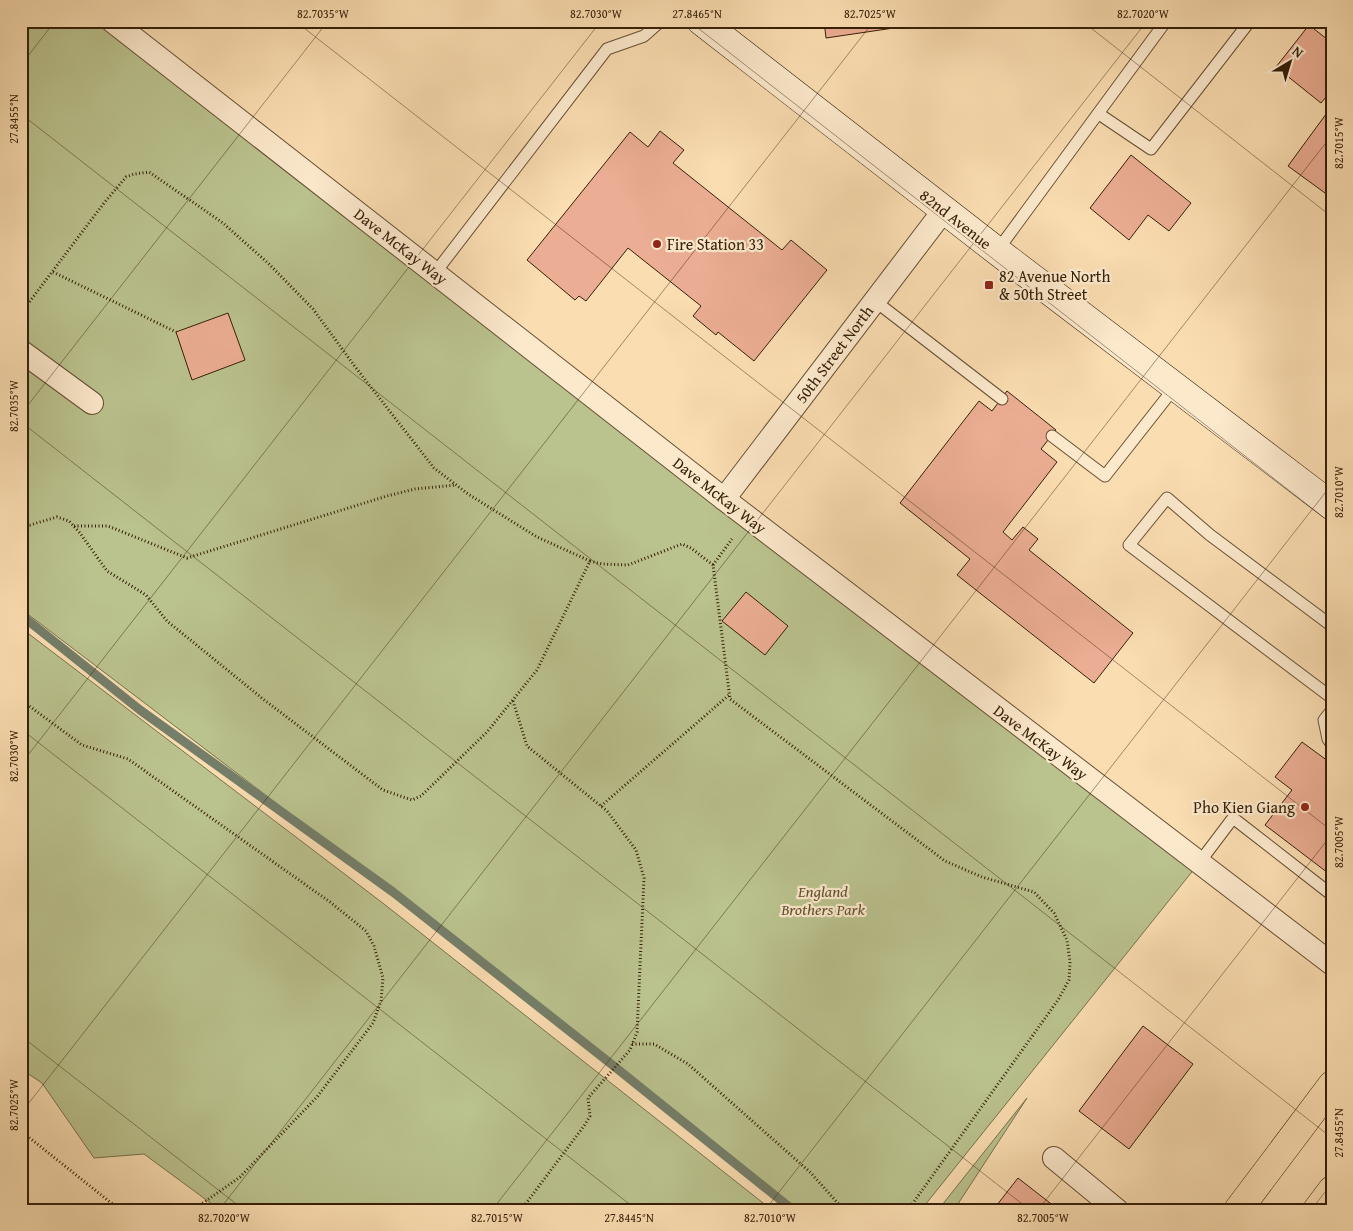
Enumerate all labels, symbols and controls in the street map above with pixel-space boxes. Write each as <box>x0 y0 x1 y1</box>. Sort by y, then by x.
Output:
text: 82.7035°W <box>297 5 350 22</box>
text: 82.7030°W <box>570 5 623 22</box>
text: 27.8465°N <box>672 5 722 22</box>
text: 82.7025°W <box>844 5 897 22</box>
text: 82.7020°W <box>1117 5 1170 22</box>
north arrow <box>1266 38 1316 88</box>
text: N <box>1288 41 1308 63</box>
text: 27.8455°N <box>5 94 22 144</box>
text: 82.7015°W <box>1330 116 1347 169</box>
street label: 82nd Avenue <box>915 183 997 255</box>
street label: Dave McKay Way <box>349 202 453 290</box>
place label: Fire Station 33 <box>667 232 764 256</box>
marker: Fire Station 33 <box>651 238 663 250</box>
place label: 82 Avenue North & 50th Street <box>999 264 1110 306</box>
marker: 82 Avenue North & 50th Street <box>983 279 995 291</box>
street label: 50th Street North <box>789 300 879 408</box>
text: 82.7035°W <box>5 379 22 432</box>
street label: Dave McKay Way <box>668 451 772 539</box>
text: 82.7010°W <box>1330 465 1347 518</box>
street label: Dave McKay Way <box>989 698 1093 786</box>
text: 82.7030°W <box>5 729 22 782</box>
place label: Pho Kien Giang <box>1193 795 1295 819</box>
marker: Pho Kien Giang <box>1299 801 1311 813</box>
text: 82.7005°W <box>1330 815 1347 868</box>
park label: England Brothers Park <box>780 879 866 921</box>
text: 82.7025°W <box>5 1078 22 1131</box>
text: 27.8455°N <box>1330 1108 1347 1158</box>
text: 82.7020°W <box>198 1209 251 1226</box>
text: 82.7015°W <box>471 1209 524 1226</box>
text: 27.8445°N <box>604 1209 654 1226</box>
text: 82.7010°W <box>744 1209 797 1226</box>
text: 82.7005°W <box>1017 1209 1070 1226</box>

